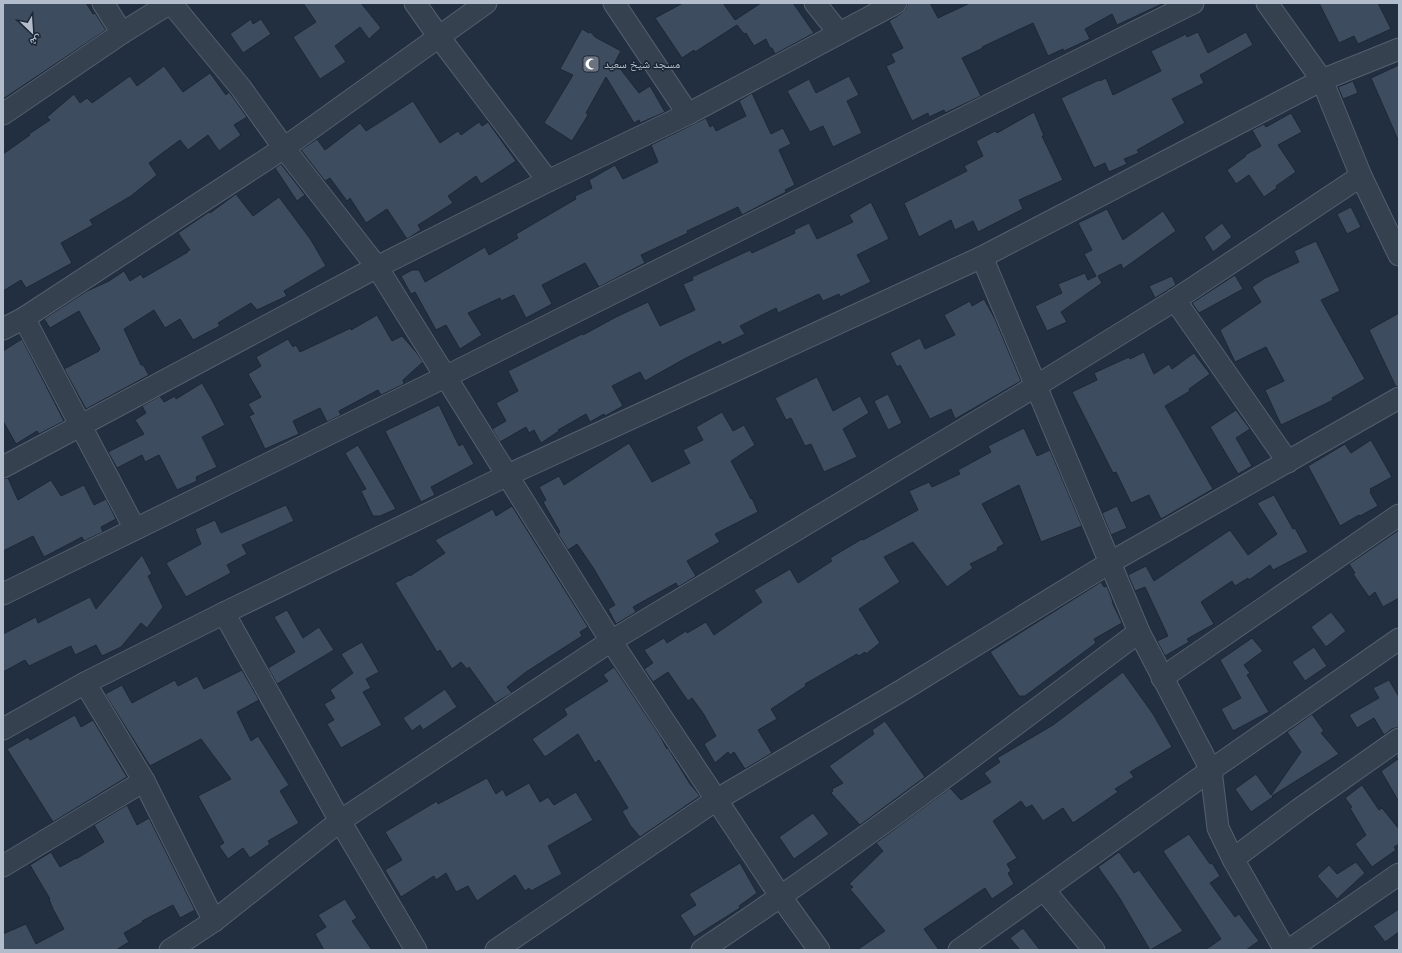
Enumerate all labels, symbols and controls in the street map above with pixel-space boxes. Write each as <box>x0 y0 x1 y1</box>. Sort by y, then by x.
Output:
north arrow <box>12 12 52 52</box>
text: ش <box>27 31 44 49</box>
mosque icon: مسجد شيخ سعيد <box>581 54 601 74</box>
place label: مسجد شيخ سعيد <box>604 57 680 71</box>

